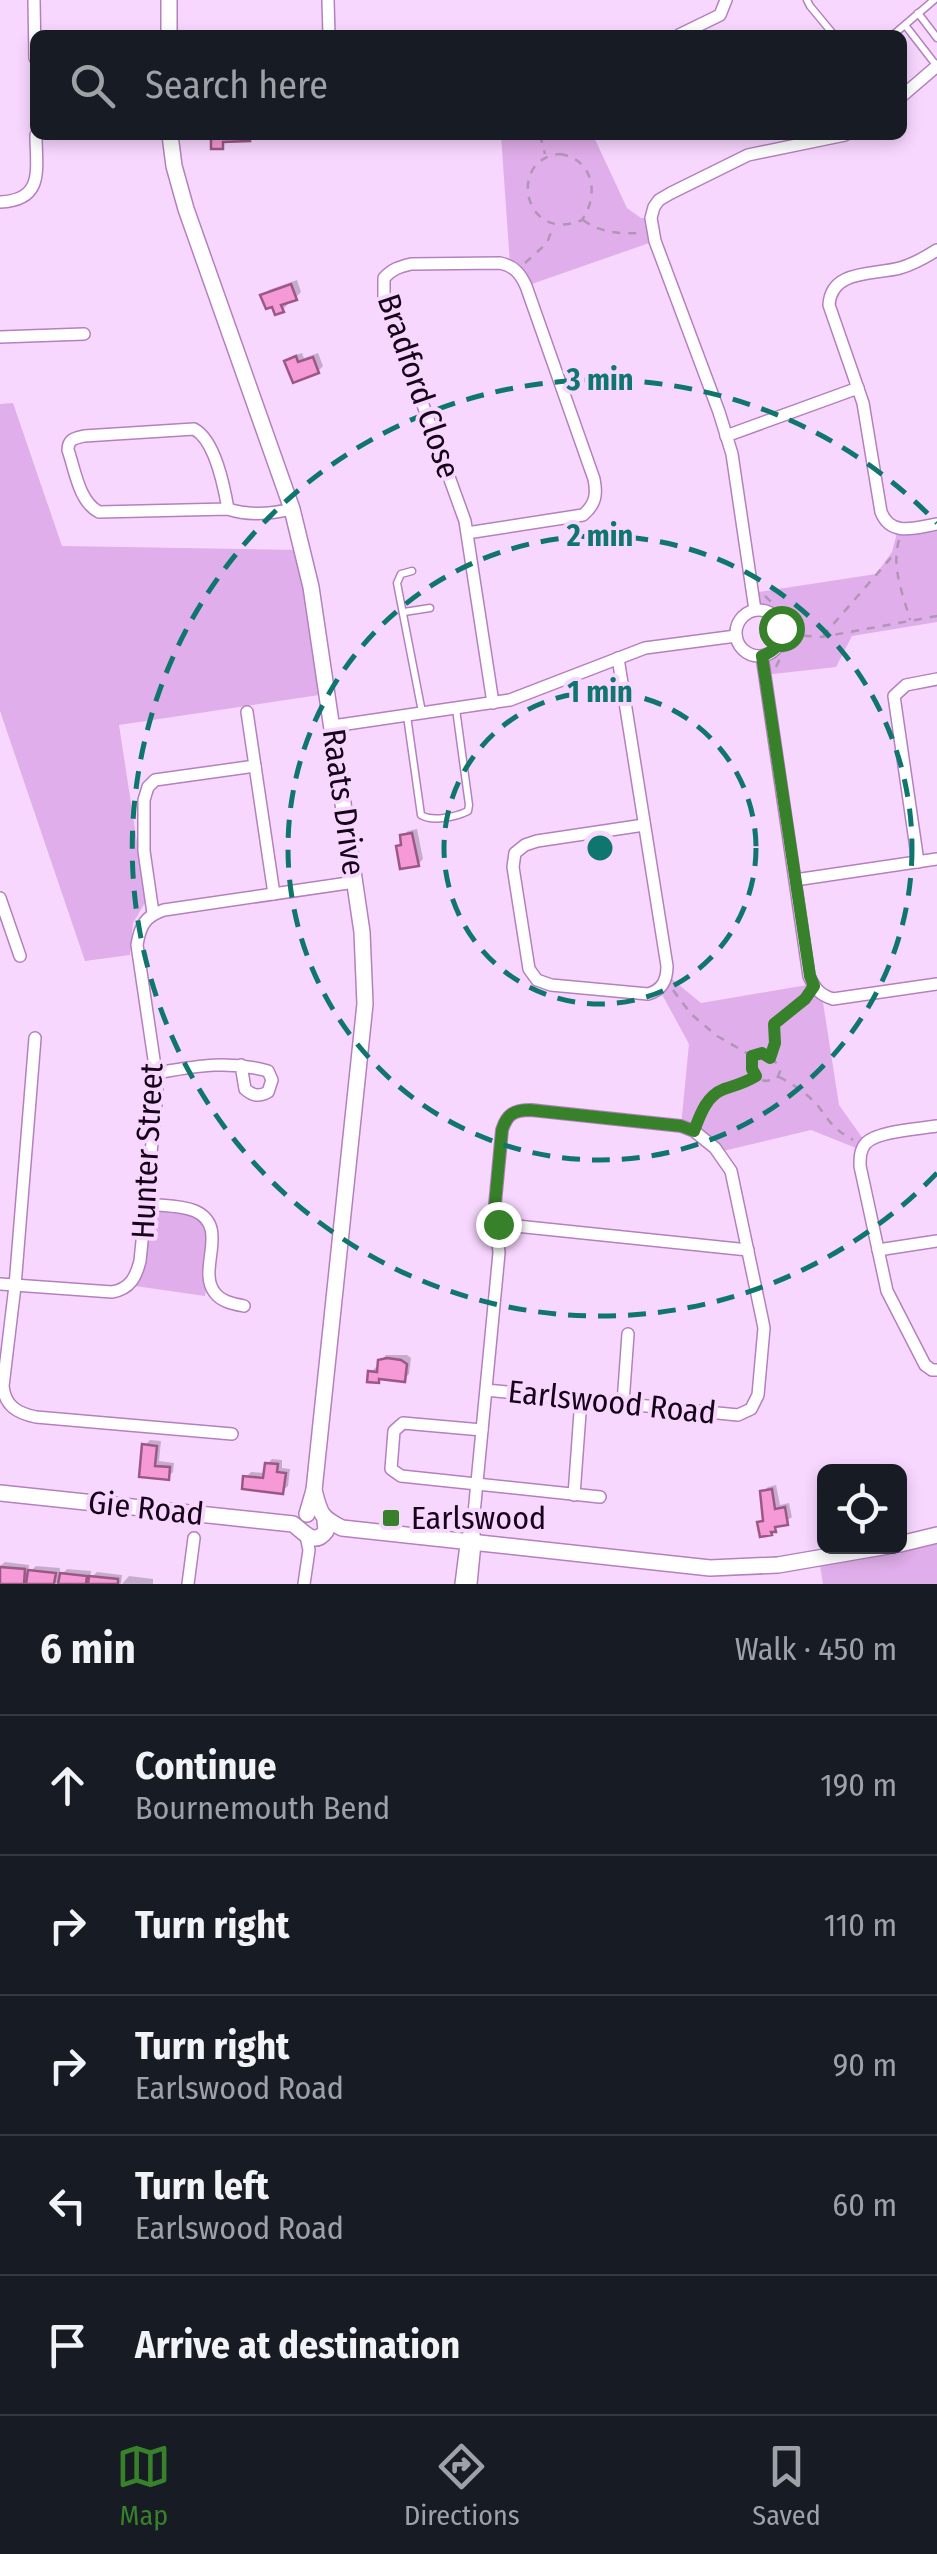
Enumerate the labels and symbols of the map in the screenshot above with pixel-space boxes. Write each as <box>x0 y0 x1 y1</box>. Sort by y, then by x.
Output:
street label: Bradford Close <box>370 289 468 483</box>
text: 3 min <box>566 362 633 398</box>
text: 2 min <box>566 518 633 554</box>
route start <box>759 606 805 652</box>
text: 1 min <box>567 674 633 710</box>
street label: Raats Drive <box>315 726 373 878</box>
centre of rings <box>582 830 618 866</box>
street label: Hunter Street <box>123 1062 171 1240</box>
route end <box>476 1202 522 1248</box>
street label: Earlswood Road <box>506 1372 718 1432</box>
street label: Gie Road <box>86 1483 206 1533</box>
place label: Earlswood <box>411 1499 546 1537</box>
marker: Earlswood <box>380 1507 402 1529</box>

